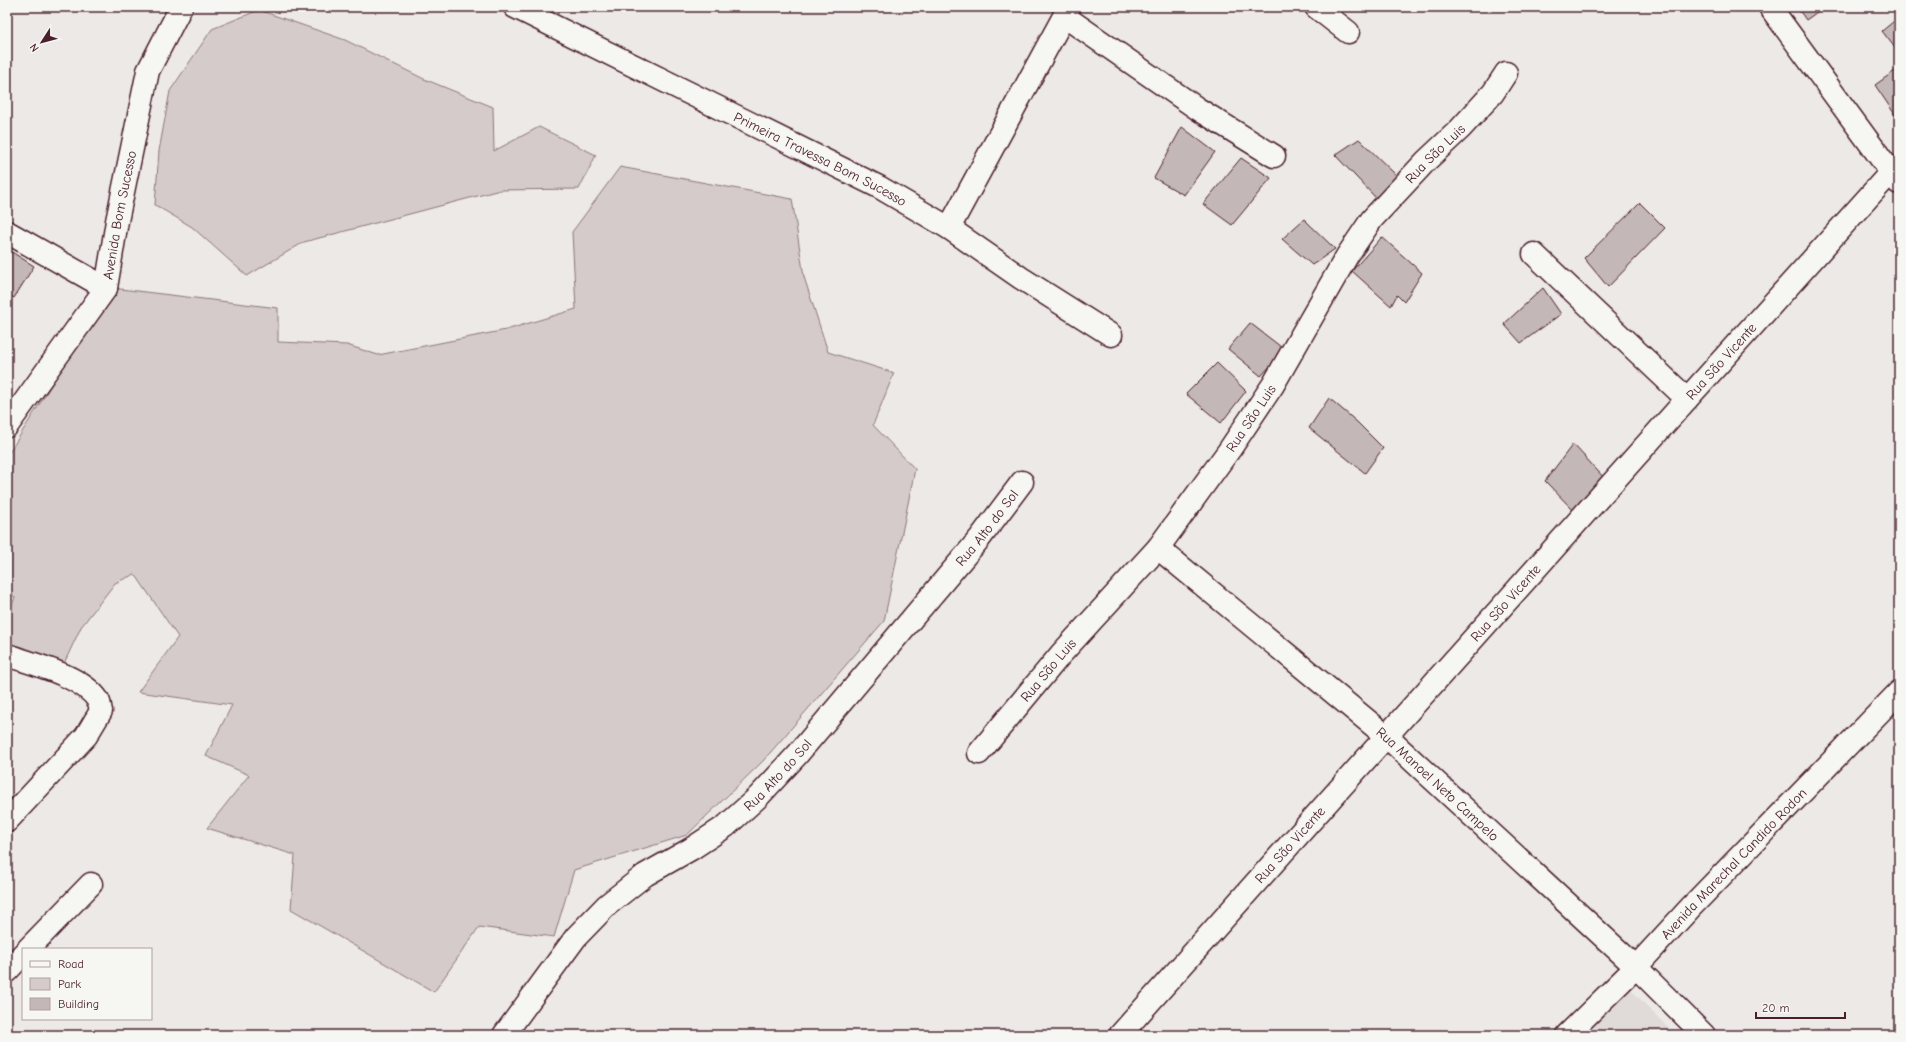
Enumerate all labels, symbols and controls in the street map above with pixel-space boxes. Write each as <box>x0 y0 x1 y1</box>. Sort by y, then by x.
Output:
north arrow <box>22 22 62 62</box>
text: N <box>27 41 42 54</box>
street label: Primeira Travessa Bom Sucesso <box>731 109 910 210</box>
street label: Rua São Luis <box>1402 121 1469 187</box>
street label: Avenida Bom Sucesso <box>100 149 140 281</box>
street label: Rua São Vicente <box>1683 320 1760 403</box>
street label: Rua São Luis <box>1223 381 1280 455</box>
street label: Rua Alto do Sol <box>952 486 1022 570</box>
street label: Rua São Vicente <box>1467 561 1544 645</box>
street label: Rua São Luis <box>1017 635 1080 705</box>
street label: Rua Manoel Neto Campelo <box>1373 724 1502 845</box>
street label: Rua Alto do Sol <box>740 736 816 815</box>
street label: Avenida Marechal Candido Rodon <box>1657 785 1810 943</box>
street label: Rua São Vicente <box>1251 803 1329 887</box>
legend <box>22 948 152 1020</box>
text: Road <box>58 957 84 971</box>
text: Park <box>58 977 81 991</box>
scale bar <box>1756 994 1845 1020</box>
text: Building <box>58 997 99 1011</box>
text: 20 m <box>1762 1001 1790 1015</box>

